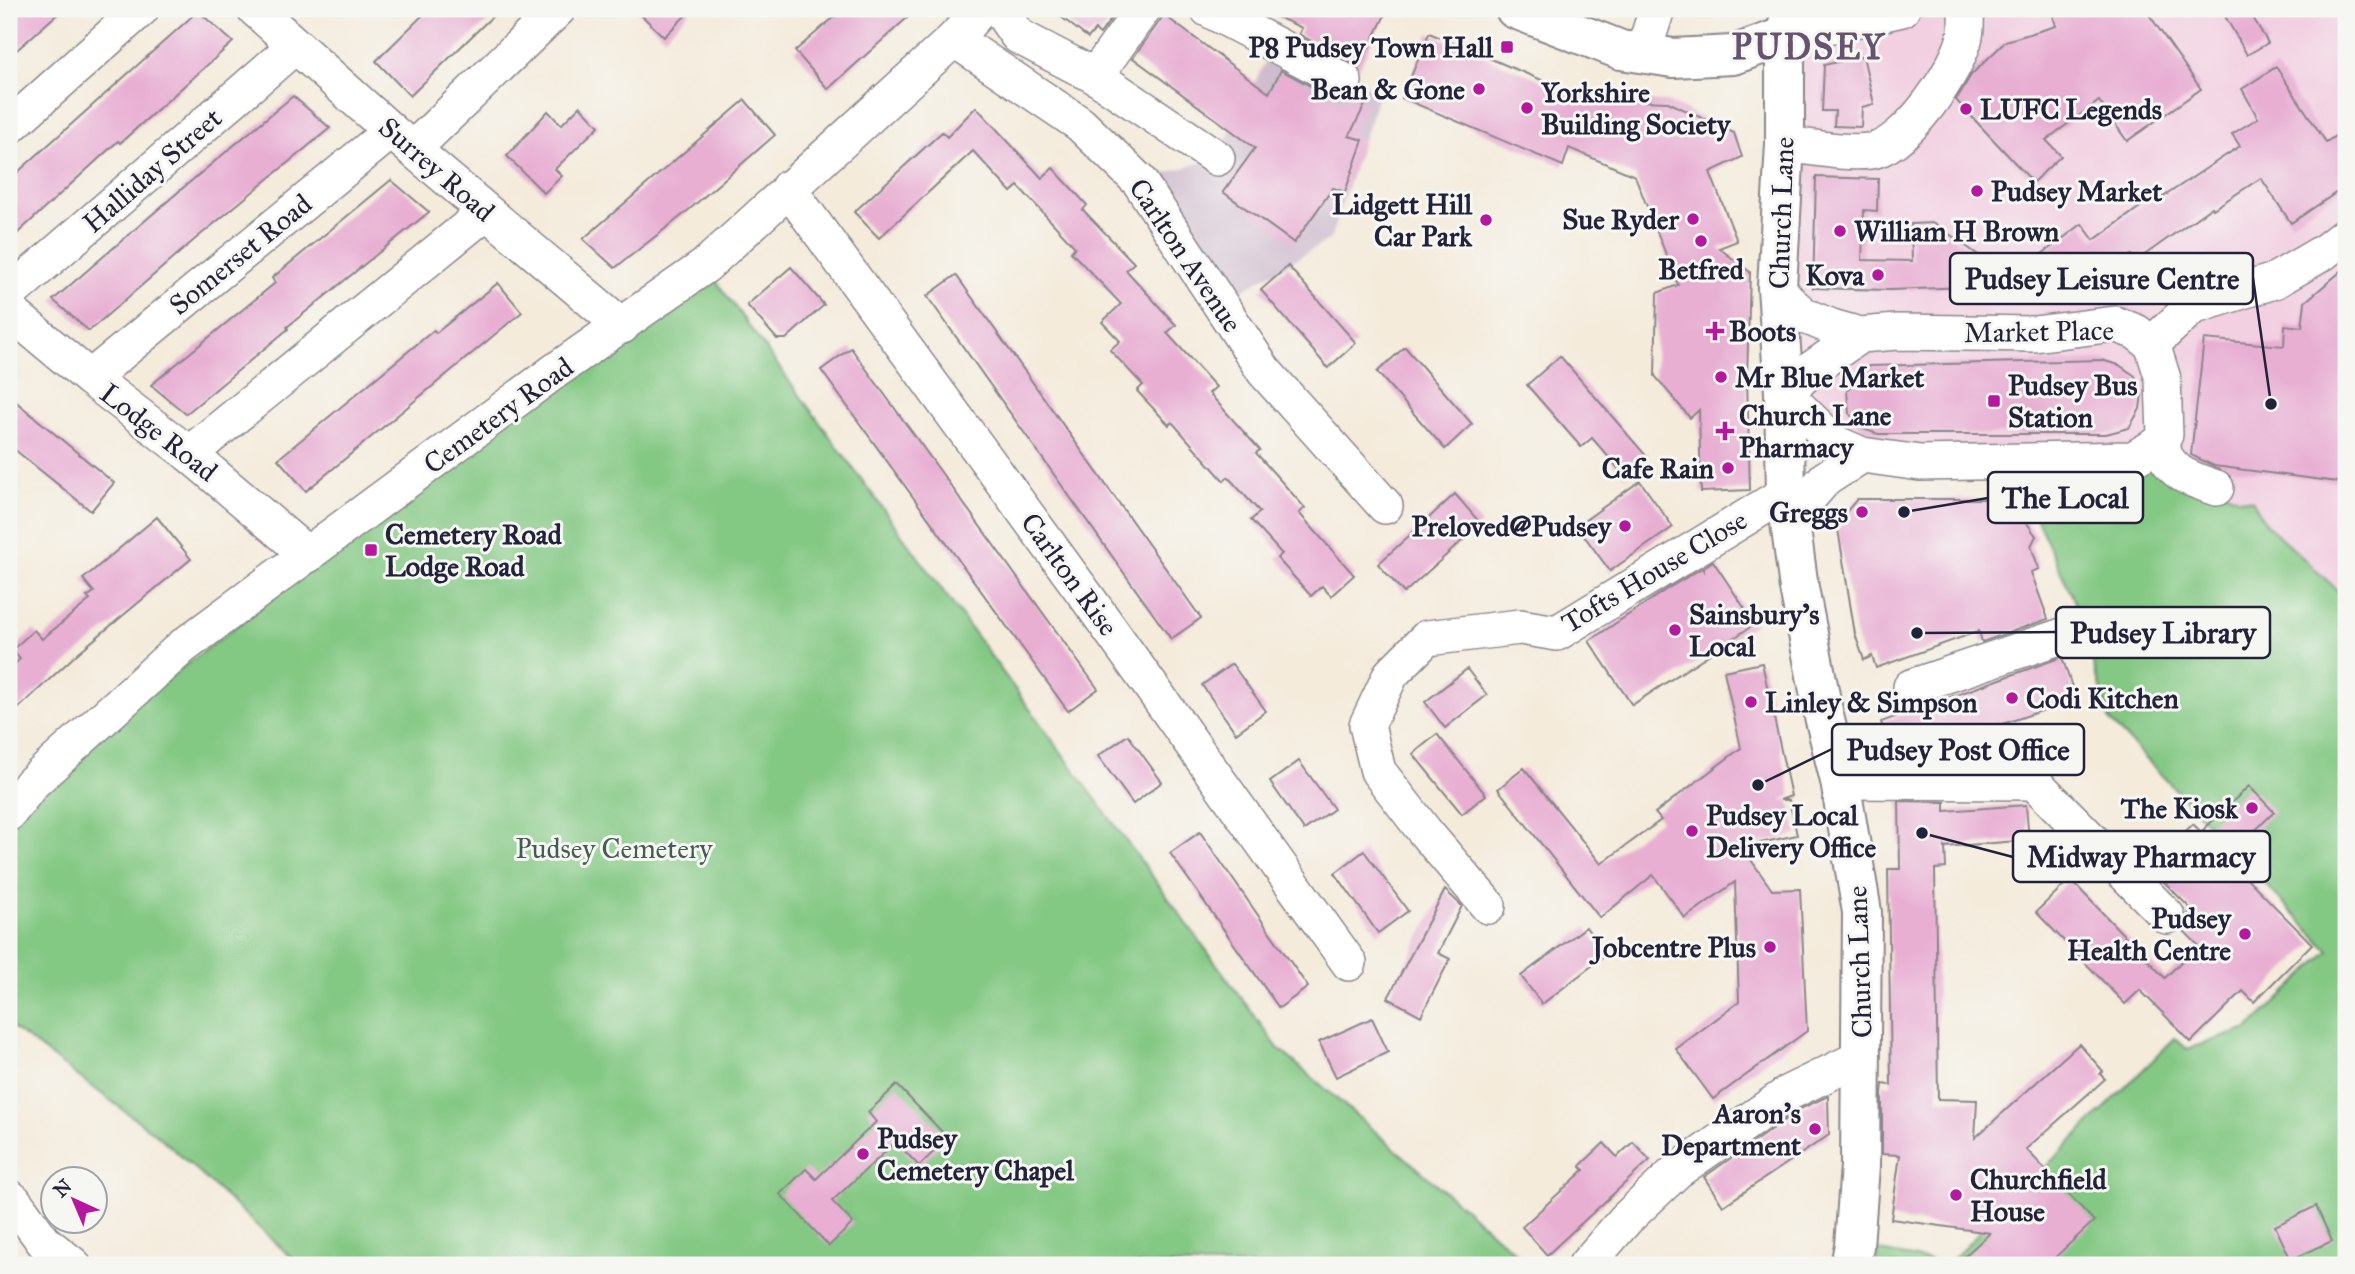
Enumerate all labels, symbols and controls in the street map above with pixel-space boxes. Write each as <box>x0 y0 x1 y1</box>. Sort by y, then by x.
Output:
district label: PUDSEY <box>1732 26 1886 69</box>
place label: P8 Pudsey Town Hall <box>1248 30 1493 65</box>
marker: P8 Pudsey Town Hall <box>1499 39 1515 55</box>
place label: Bean & Gone <box>1310 72 1465 107</box>
place label: Yorkshire Building Society <box>1540 75 1731 142</box>
marker: Bean & Gone <box>1471 81 1487 97</box>
place label: LUFC Legends <box>1980 92 2162 127</box>
street label: Halliday Street <box>76 100 229 240</box>
marker: Yorkshire Building Society <box>1519 100 1535 116</box>
marker: LUFC Legends <box>1958 101 1974 117</box>
street label: Surrey Road <box>372 110 502 229</box>
street label: Church Lane <box>1761 136 1802 290</box>
street label: Carlton Avenue <box>1121 172 1250 339</box>
place label: Pudsey Market <box>1991 174 2162 209</box>
marker: Pudsey Market <box>1969 183 1985 199</box>
street label: Somerset Road <box>162 186 319 323</box>
place label: Lidgett Hill Car Park <box>1332 187 1473 254</box>
place label: Sue Ryder <box>1562 202 1679 237</box>
marker: Sue Ryder <box>1685 211 1701 227</box>
marker: Lidgett Hill Car Park <box>1478 212 1494 228</box>
place label: William H Brown <box>1854 214 2059 249</box>
marker: William H Brown <box>1832 223 1848 239</box>
marker: Betfred <box>1693 233 1709 249</box>
place label: Betfred <box>1658 252 1745 287</box>
callout: Pudsey Leisure Centre <box>1950 253 2253 304</box>
place label: Kova <box>1805 258 1865 293</box>
text: Pudsey Leisure Centre <box>1964 261 2240 297</box>
marker: Kova <box>1870 267 1886 283</box>
street label: Market Place <box>1964 313 2114 350</box>
place label: Boots <box>1729 314 1796 349</box>
marker: Boots <box>1707 323 1723 339</box>
street label: Cemetery Road <box>417 349 580 482</box>
place label: Mr Blue Market <box>1735 360 1924 395</box>
place label: Pudsey Bus Station <box>2008 368 2138 435</box>
marker: Mr Blue Market <box>1713 369 1729 385</box>
street label: Lodge Road <box>93 376 224 489</box>
marker: Pudsey Bus Station <box>1986 393 2002 409</box>
place label: Church Lane Pharmacy <box>1739 398 1892 465</box>
marker: Church Lane Pharmacy <box>1717 423 1733 439</box>
place label: Cafe Rain <box>1602 451 1714 486</box>
marker: Cafe Rain <box>1720 460 1736 476</box>
callout: The Local <box>1988 472 2143 523</box>
text: The Local <box>2001 480 2129 516</box>
place label: Greggs <box>1769 495 1848 530</box>
street label: Tofts House Close <box>1555 502 1753 641</box>
marker: Greggs <box>1854 504 1870 520</box>
street label: Carlton Rise <box>1013 506 1126 643</box>
place label: Preloved@Pudsey <box>1411 509 1612 544</box>
place label: Cemetery Road Lodge Road <box>385 517 563 584</box>
marker: Preloved@Pudsey <box>1617 518 1633 534</box>
marker: Cemetery Road Lodge Road <box>363 542 379 558</box>
place label: Sainsbury's Local <box>1689 597 1820 664</box>
callout: Pudsey Library <box>2056 607 2270 658</box>
text: Pudsey Library <box>2070 615 2257 651</box>
marker: Sainsbury's Local <box>1667 622 1683 638</box>
place label: Codi Kitchen <box>2026 681 2179 716</box>
place label: Linley & Simpson <box>1765 685 1977 720</box>
marker: Codi Kitchen <box>2004 690 2020 706</box>
marker: Linley & Simpson <box>1743 694 1759 710</box>
callout: Pudsey Post Office <box>1832 724 2084 775</box>
text: Pudsey Post Office <box>1846 732 2070 768</box>
place label: The Kiosk <box>2121 791 2239 826</box>
place label: Pudsey Local Delivery Office <box>1706 798 1876 865</box>
marker: The Kiosk <box>2244 800 2260 816</box>
marker: Pudsey Local Delivery Office <box>1684 823 1700 839</box>
park label: Pudsey Cemetery <box>516 831 713 866</box>
callout: Midway Pharmacy <box>2013 831 2270 882</box>
text: Midway Pharmacy <box>2027 839 2256 875</box>
street label: Church Lane <box>1839 885 1880 1039</box>
place label: Pudsey Health Centre <box>2067 901 2232 968</box>
marker: Pudsey Health Centre <box>2237 926 2253 942</box>
place label: Jobcentre Plus <box>1588 930 1756 965</box>
marker: Jobcentre Plus <box>1762 939 1778 955</box>
place label: Aaron's Department <box>1661 1096 1801 1163</box>
place label: Pudsey Cemetery Chapel <box>877 1121 1074 1188</box>
marker: Aaron's Department <box>1807 1121 1823 1137</box>
marker: Pudsey Cemetery Chapel <box>855 1146 871 1162</box>
place label: Churchfield House <box>1970 1162 2108 1229</box>
north arrow <box>38 1166 108 1236</box>
text: N <box>49 1174 76 1202</box>
marker: Churchfield House <box>1948 1187 1964 1203</box>

